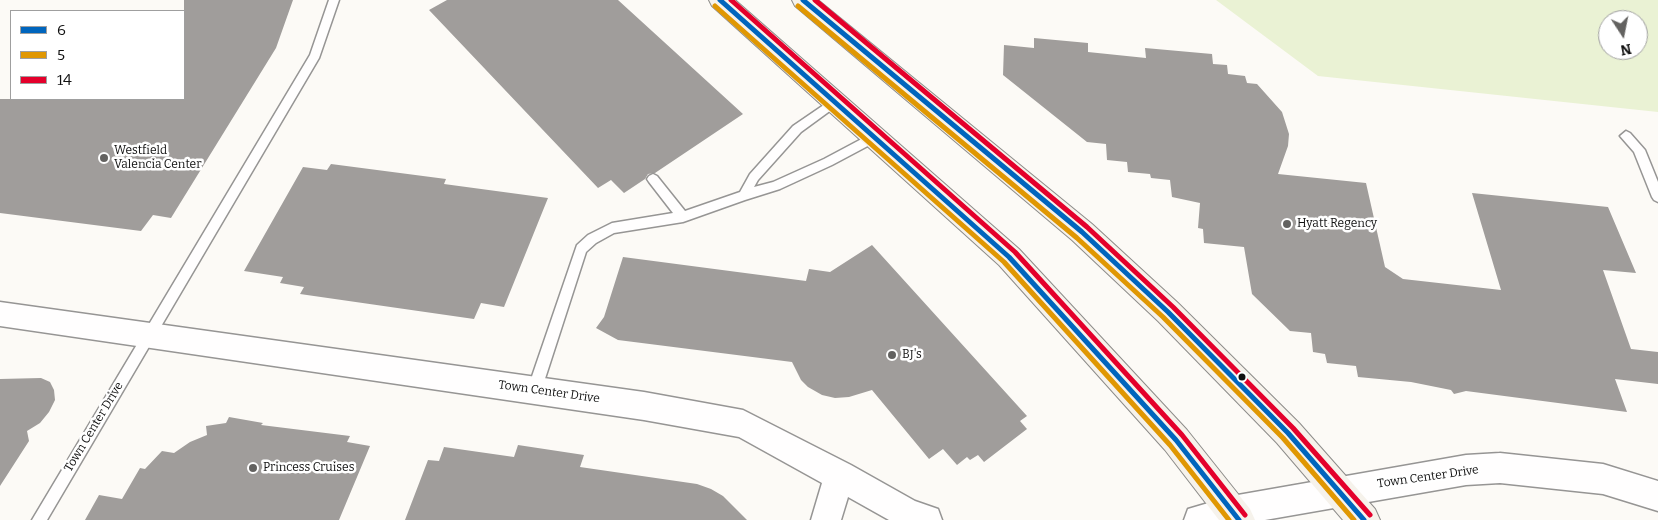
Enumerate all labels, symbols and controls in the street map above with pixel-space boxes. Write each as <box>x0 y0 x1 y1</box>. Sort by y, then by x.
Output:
legend <box>10 10 185 100</box>
north arrow <box>1598 10 1648 60</box>
text: 6 <box>57 21 66 39</box>
text: N <box>1619 40 1633 59</box>
text: 5 <box>57 46 65 64</box>
text: 14 <box>57 71 72 89</box>
place label: Westfield Valencia Center <box>114 144 201 172</box>
marker: Westfield Valencia Center <box>98 152 110 164</box>
place label: Hyatt Regency <box>1297 217 1377 231</box>
marker: Hyatt Regency <box>1281 218 1293 230</box>
place label: BJ's <box>902 348 922 362</box>
marker: BJ's <box>886 349 898 361</box>
unlabelled marker <box>1237 372 1247 382</box>
street label: Town Center Drive <box>497 378 601 406</box>
street label: Town Center Drive <box>62 379 126 475</box>
place label: Princess Cruises <box>263 461 354 475</box>
marker: Princess Cruises <box>247 462 259 474</box>
street label: Town Center Drive <box>1376 463 1480 491</box>

